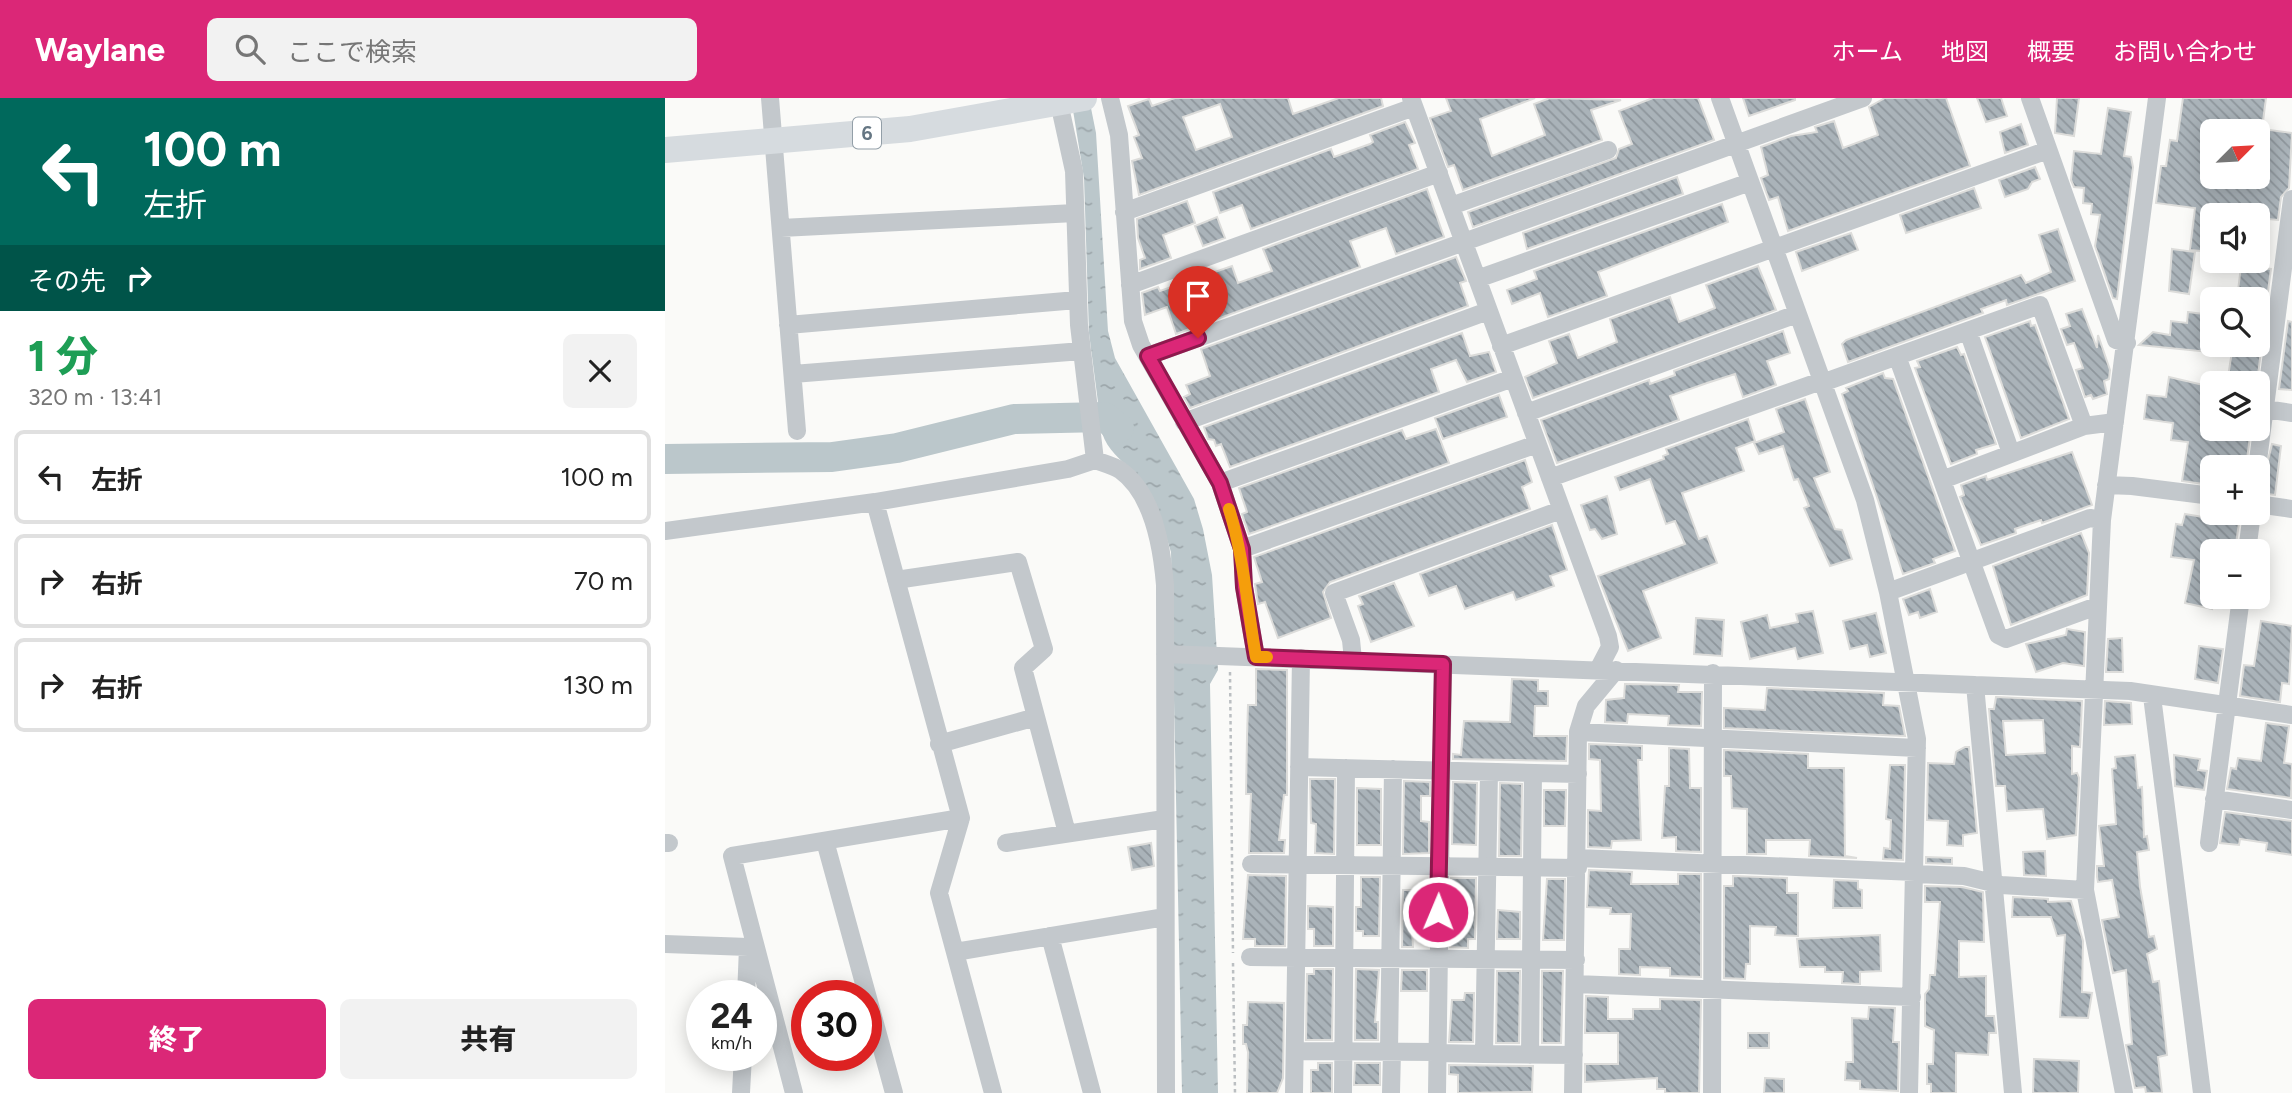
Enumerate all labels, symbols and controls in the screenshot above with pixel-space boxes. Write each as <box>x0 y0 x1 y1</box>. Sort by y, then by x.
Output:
search box <box>207 18 697 81</box>
text: Waylane <box>35 30 165 69</box>
icon: search <box>231 30 269 68</box>
text: ここで検索 <box>287 36 417 68</box>
text: ホーム <box>1832 37 1903 66</box>
text: 地図 <box>1941 37 1989 66</box>
text: 概要 <box>2027 37 2075 66</box>
text: お問い合わせ <box>2113 37 2257 66</box>
road number: 6 <box>853 118 881 148</box>
text: 100 m <box>143 119 282 178</box>
north arrow <box>2200 119 2270 189</box>
map controls <box>2200 119 2270 609</box>
icon: left <box>28 126 119 217</box>
text: 左折 <box>143 186 207 224</box>
button: sound <box>2200 203 2270 273</box>
icon: right <box>120 259 158 297</box>
text: その先 <box>28 265 106 297</box>
pin <box>1168 266 1228 338</box>
icon: arrive <box>1179 277 1217 315</box>
button: search <box>2200 287 2270 357</box>
text: 1 分 <box>28 331 98 382</box>
button: close <box>563 334 637 408</box>
button: layers <box>2200 371 2270 441</box>
text: 320 m · 13:41 <box>28 383 162 411</box>
button: + <box>2200 455 2270 525</box>
icon: left <box>32 458 70 496</box>
text: 100 m <box>560 461 633 493</box>
text: 左折 <box>91 464 143 496</box>
button: − <box>2200 539 2270 609</box>
icon: right <box>32 562 70 600</box>
text: 70 m <box>574 565 633 597</box>
text: 右折 <box>91 568 143 600</box>
icon: right <box>32 666 70 704</box>
text: 130 m <box>563 669 633 701</box>
text: 右折 <box>91 672 143 704</box>
position arrow <box>1401 875 1475 949</box>
speed limit sign: 30 <box>791 980 882 1071</box>
text: 24 <box>710 995 753 1037</box>
button: 終了 <box>28 999 326 1079</box>
button: 共有 <box>340 999 637 1079</box>
text: km/h <box>711 1032 752 1054</box>

